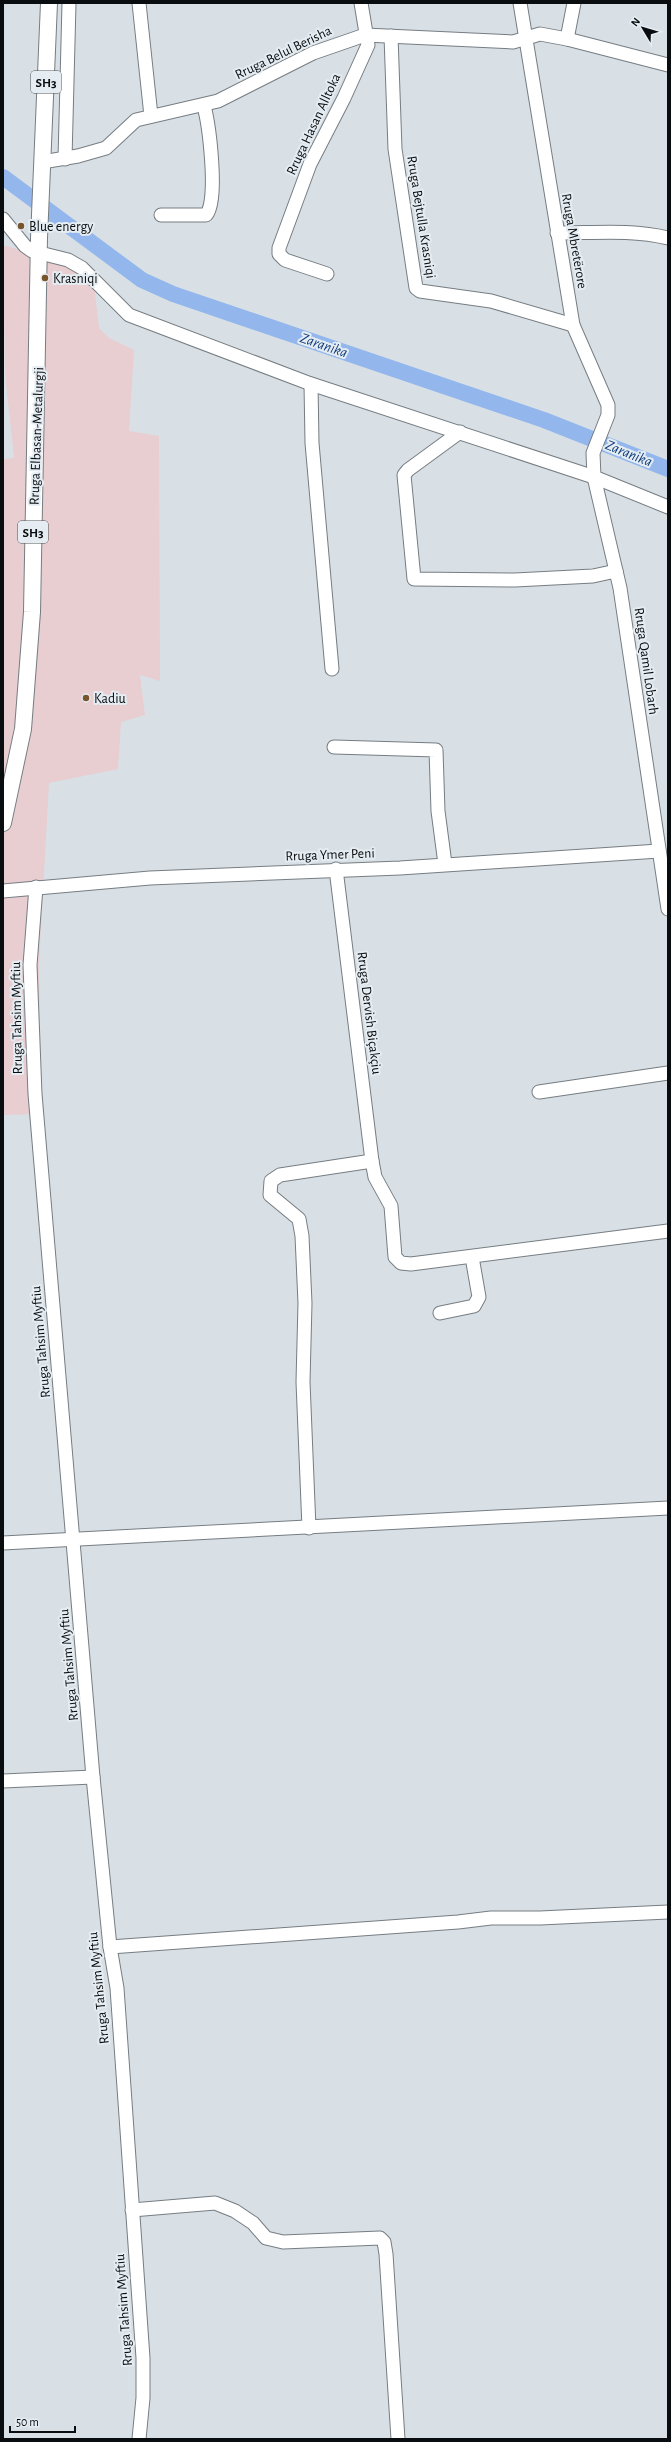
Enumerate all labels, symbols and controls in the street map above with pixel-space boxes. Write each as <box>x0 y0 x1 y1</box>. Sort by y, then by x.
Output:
north arrow <box>623 8 663 48</box>
text: N <box>629 16 642 29</box>
street label: Rruga Belul Berisha <box>233 23 334 82</box>
road number: SH3 <box>31 71 61 93</box>
street label: Rruga Hasan Alltoka <box>284 71 344 177</box>
street label: Rruga Bejtulla Krasniqi <box>404 155 438 280</box>
street label: Rruga Mbretërore <box>559 192 589 290</box>
place label: Blue energy <box>29 220 93 234</box>
marker: Blue energy <box>16 221 26 231</box>
place label: Krasniqi <box>53 272 98 286</box>
marker: Krasniqi <box>40 273 50 283</box>
water label: Zaranika <box>298 330 349 361</box>
street label: Rruga Elbasan-Metalurgji <box>28 367 46 505</box>
water label: Zaranika <box>603 437 654 470</box>
road number: SH3 <box>18 521 48 543</box>
street label: Rruga Qamil Lobarh <box>632 607 660 716</box>
place label: Kadiu <box>94 692 126 706</box>
marker: Kadiu <box>81 693 91 703</box>
street label: Rruga Ymer Peni <box>285 846 375 864</box>
street label: Rruga Dervish Biçakçiu <box>355 951 383 1075</box>
street label: Rruga Tahsim Myftiu <box>9 962 25 1074</box>
street label: Rruga Tahsim Myftiu <box>29 1285 53 1399</box>
street label: Rruga Tahsim Myftiu <box>57 1608 81 1722</box>
street label: Rruga Tahsim Myftiu <box>86 1931 112 2045</box>
street label: Rruga Tahsim Myftiu <box>113 2253 135 2367</box>
scale bar <box>10 2408 75 2434</box>
text: 50 m <box>16 2416 39 2428</box>

